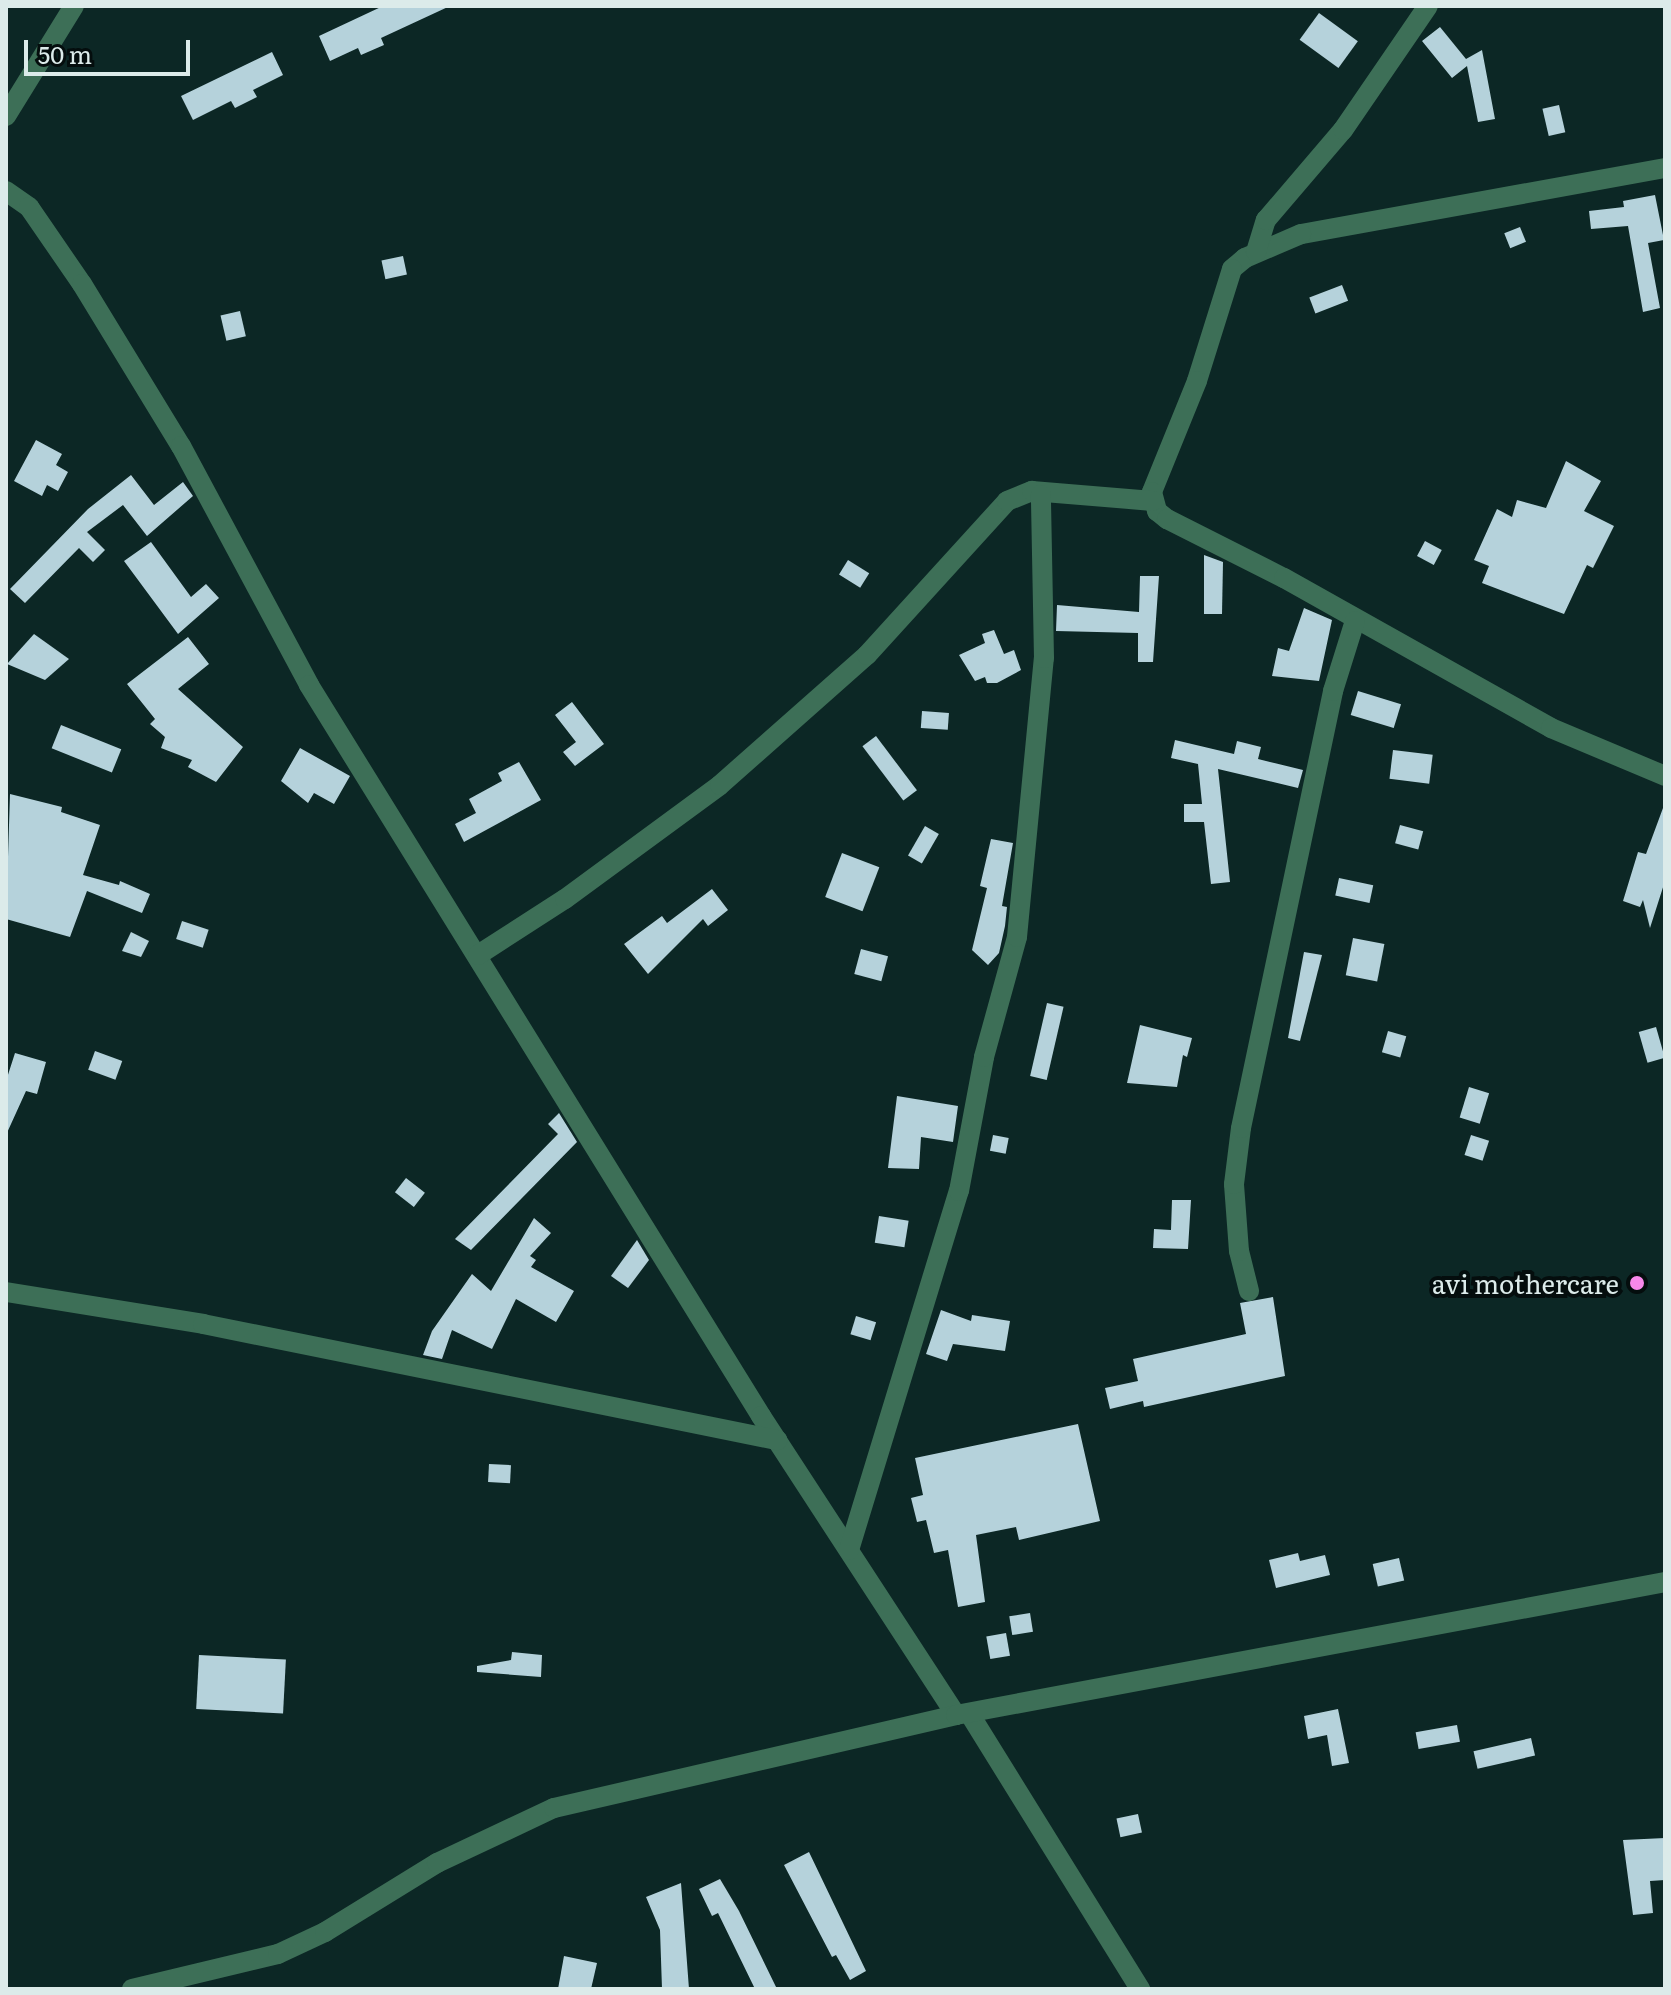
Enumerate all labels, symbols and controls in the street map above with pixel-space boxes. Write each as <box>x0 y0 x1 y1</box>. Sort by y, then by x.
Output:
scale bar <box>28 24 194 74</box>
text: 50 m <box>38 36 92 71</box>
place label: avi mothercare <box>1432 1267 1619 1299</box>
marker: avi mothercare <box>1626 1272 1648 1294</box>

